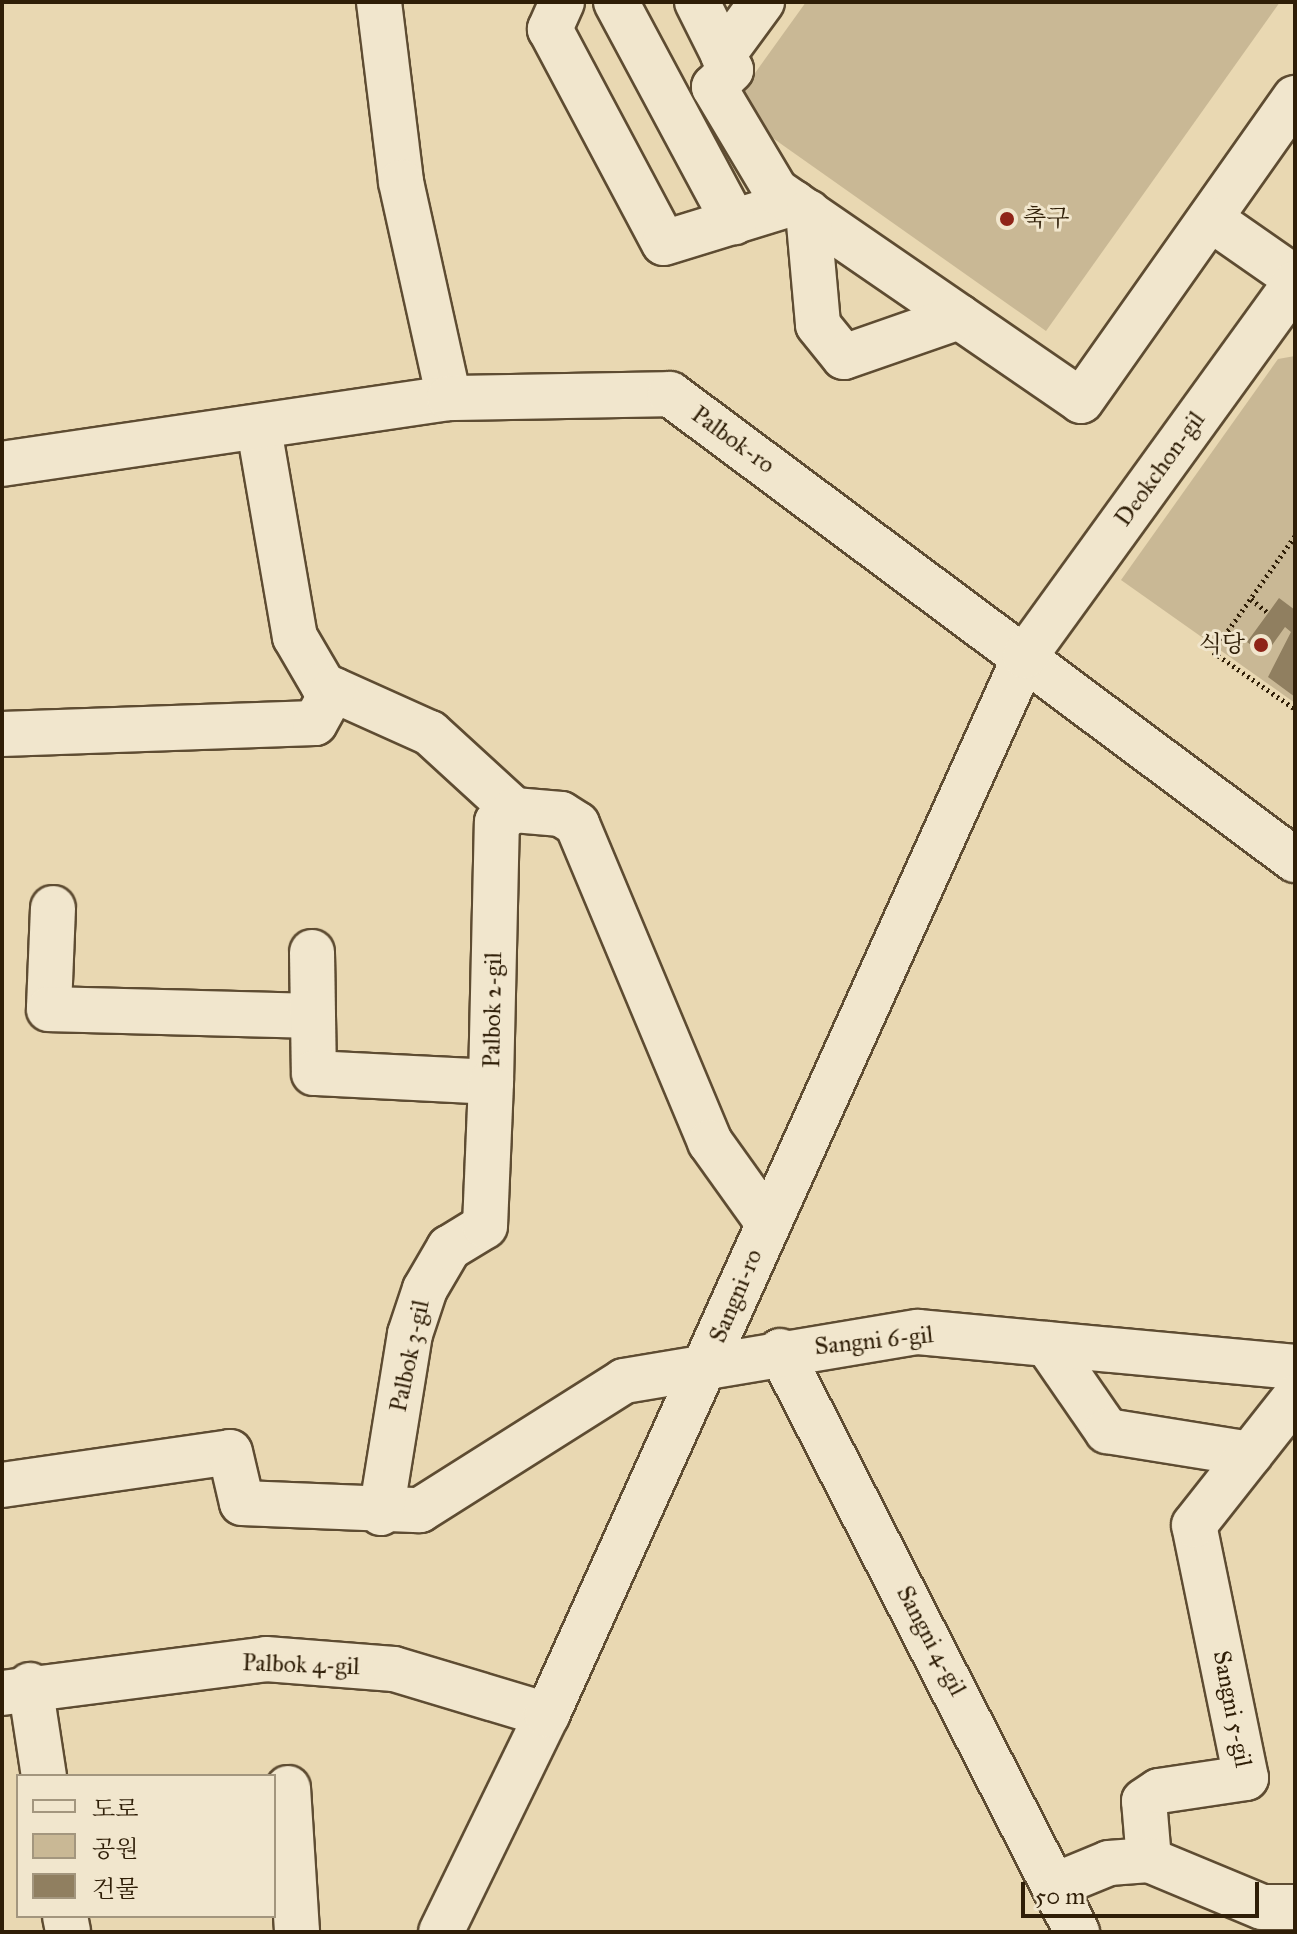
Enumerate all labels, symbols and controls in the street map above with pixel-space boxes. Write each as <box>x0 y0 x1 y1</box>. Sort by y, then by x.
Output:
place label: 축구 <box>1023 205 1069 233</box>
marker: 축구 <box>998 210 1016 228</box>
street label: Palbok-ro <box>686 400 780 480</box>
street label: Deokchon-gil <box>1109 406 1211 532</box>
place label: 식당 <box>1199 631 1245 659</box>
marker: 식당 <box>1252 636 1270 654</box>
street label: Palbok 2-gil <box>478 952 508 1068</box>
street label: Sangni-ro <box>703 1245 769 1347</box>
street label: Palbok 3-gil <box>384 1297 436 1415</box>
street label: Sangni 6-gil <box>813 1320 935 1362</box>
street label: Sangni 4-gil <box>890 1581 972 1701</box>
street label: Sangni 5-gil <box>1207 1648 1257 1770</box>
street label: Palbok 4-gil <box>242 1649 360 1681</box>
legend <box>16 1774 276 1918</box>
text: 도로 <box>92 1794 138 1824</box>
text: 공원 <box>92 1834 138 1864</box>
scale bar <box>1025 1866 1263 1916</box>
text: 건물 <box>92 1874 138 1904</box>
text: 50 m <box>1035 1881 1085 1911</box>

